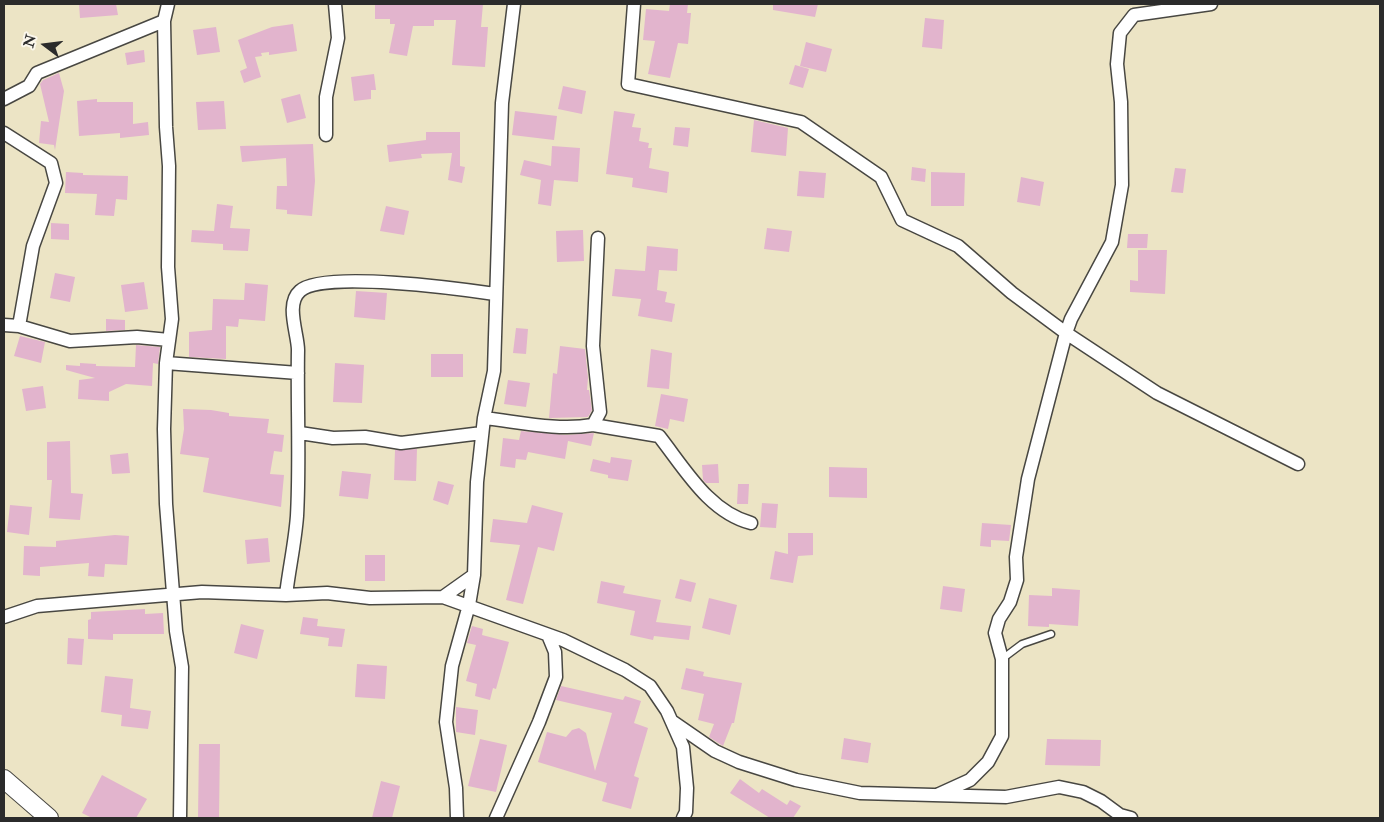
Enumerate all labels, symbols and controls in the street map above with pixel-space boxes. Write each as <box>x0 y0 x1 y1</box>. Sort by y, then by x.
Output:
north arrow <box>20 20 70 70</box>
text: N <box>20 33 40 49</box>

